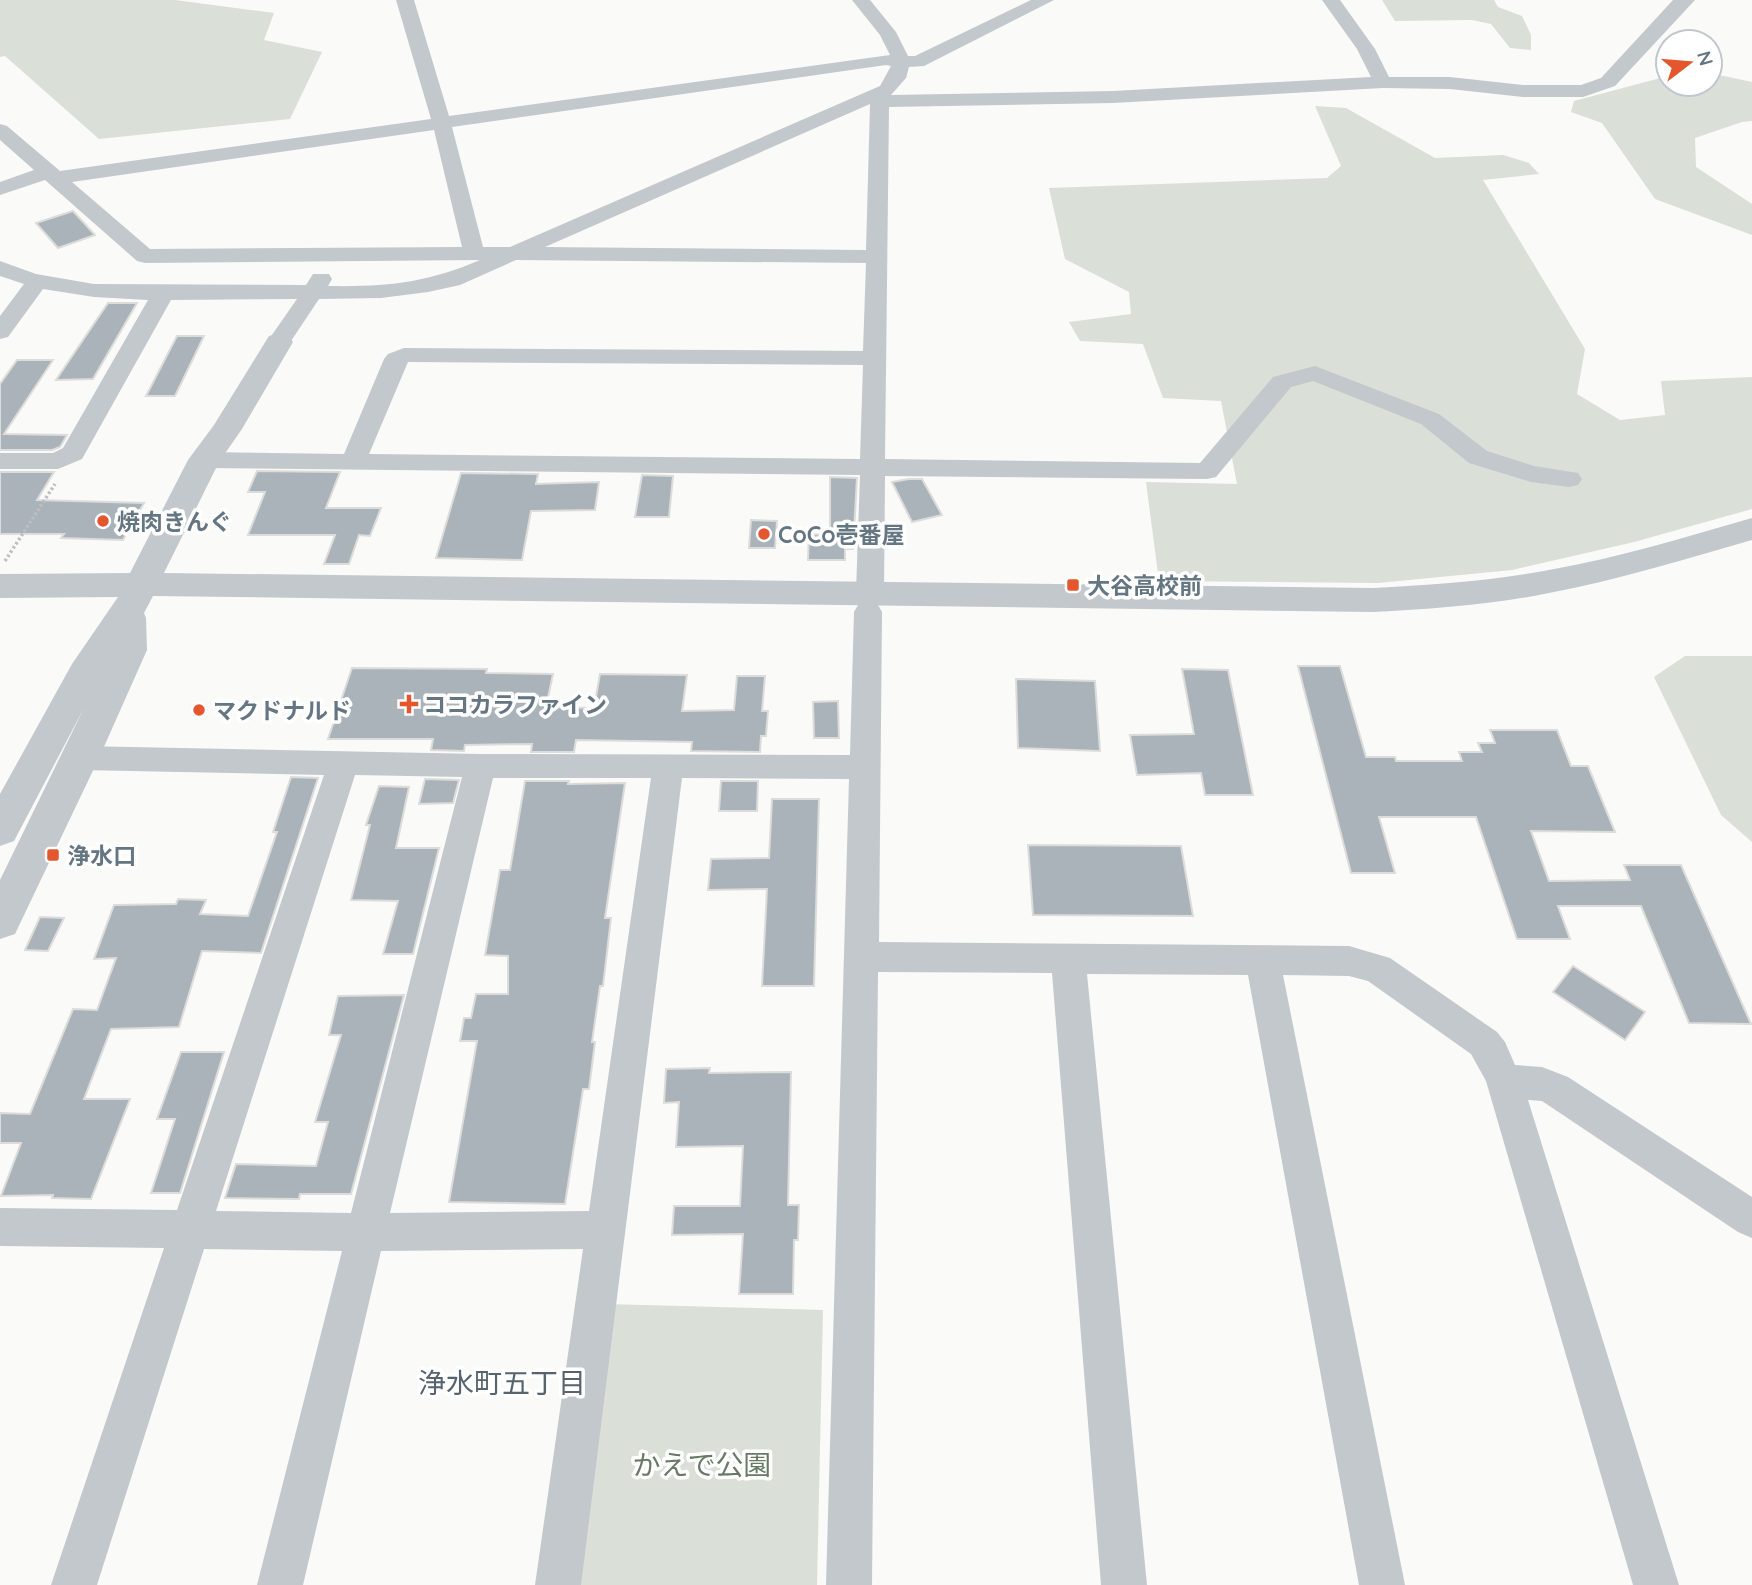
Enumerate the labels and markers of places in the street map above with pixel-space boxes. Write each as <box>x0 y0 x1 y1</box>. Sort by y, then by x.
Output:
place label: 焼肉きんぐ <box>117 507 232 536</box>
marker: 焼肉きんぐ <box>95 513 111 529</box>
place label: CoCo壱番屋 <box>778 520 905 549</box>
marker: CoCo壱番屋 <box>756 526 772 542</box>
place label: 大谷高校前 <box>1087 571 1202 600</box>
marker: 大谷高校前 <box>1065 577 1081 593</box>
place label: ココカラファイン <box>423 690 607 719</box>
place label: マクドナルド <box>213 696 351 725</box>
marker: ココカラファイン <box>401 696 417 712</box>
marker: マクドナルド <box>191 702 207 718</box>
place label: 浄水口 <box>67 841 136 870</box>
marker: 浄水口 <box>45 847 61 863</box>

